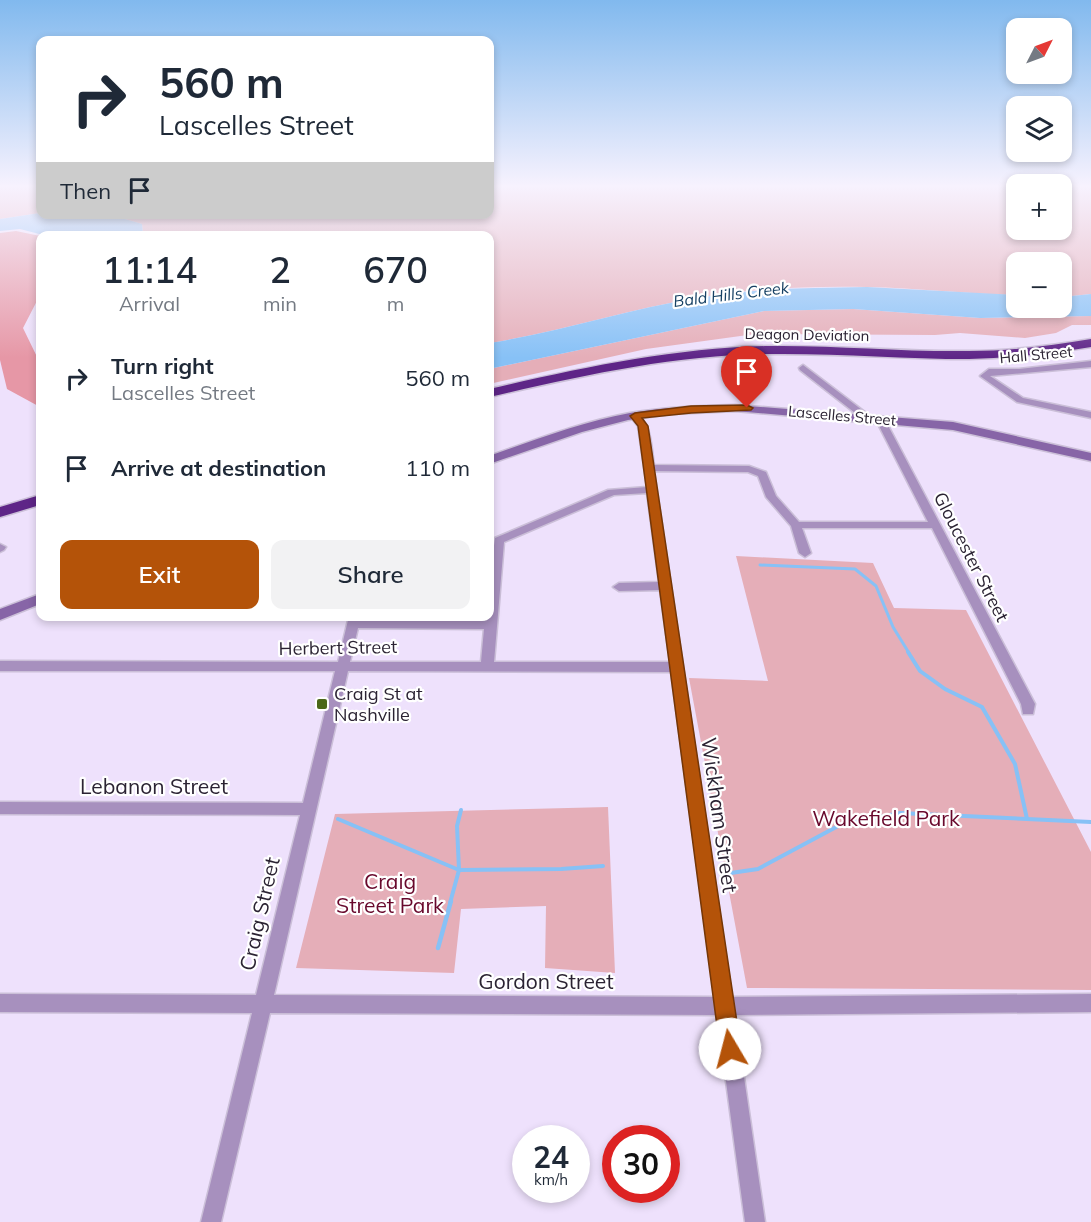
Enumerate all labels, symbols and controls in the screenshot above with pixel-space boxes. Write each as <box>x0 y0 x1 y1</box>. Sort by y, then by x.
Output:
north arrow <box>1006 18 1072 84</box>
map controls <box>1006 18 1072 318</box>
text: 560 m <box>159 56 284 109</box>
icon: right <box>60 60 138 138</box>
button: layers <box>1006 96 1072 162</box>
text: Lascelles Street <box>159 108 354 142</box>
icon: arrive <box>123 174 156 207</box>
button: + <box>1006 174 1072 240</box>
text: Then <box>60 177 111 205</box>
text: 11:14 <box>102 247 197 292</box>
text: 2 <box>269 247 291 292</box>
text: 670 <box>363 247 428 292</box>
button: − <box>1006 252 1072 318</box>
water label: Bald Hills Creek <box>672 277 791 311</box>
text: Arrival <box>119 291 180 316</box>
text: min <box>263 291 297 316</box>
text: m <box>387 291 404 316</box>
street label: Deagon Deviation <box>745 324 870 345</box>
street label: Hall Street <box>999 342 1073 367</box>
pin <box>721 346 772 408</box>
text: Turn right <box>111 352 214 380</box>
icon: arrive <box>730 355 763 388</box>
icon: right <box>60 362 93 395</box>
text: 560 m <box>405 364 470 392</box>
text: Lascelles Street <box>111 380 255 405</box>
street label: Lascelles Street <box>787 401 897 430</box>
icon: arrive <box>60 452 93 485</box>
text: Arrive at destination <box>111 454 326 482</box>
text: 110 m <box>405 454 470 482</box>
street label: Gloucester Street <box>929 488 1014 625</box>
button: Exit <box>60 540 259 609</box>
button: Share <box>271 540 470 609</box>
street label: Herbert Street <box>279 635 397 660</box>
place label: Craig St at Nashville <box>334 682 423 726</box>
marker: Craig St at Nashville <box>315 697 329 711</box>
street label: Wickham Street <box>696 736 744 894</box>
street label: Lebanon Street <box>80 773 228 799</box>
park label: Wakefield Park <box>812 805 960 831</box>
street label: Craig Street <box>233 854 285 973</box>
park label: Craig Street Park <box>336 868 444 918</box>
street label: Gordon Street <box>478 968 614 994</box>
position arrow <box>698 1017 762 1081</box>
speed limit sign: 30 <box>602 1125 680 1203</box>
text: 24 <box>533 1138 569 1176</box>
text: km/h <box>534 1170 568 1189</box>

